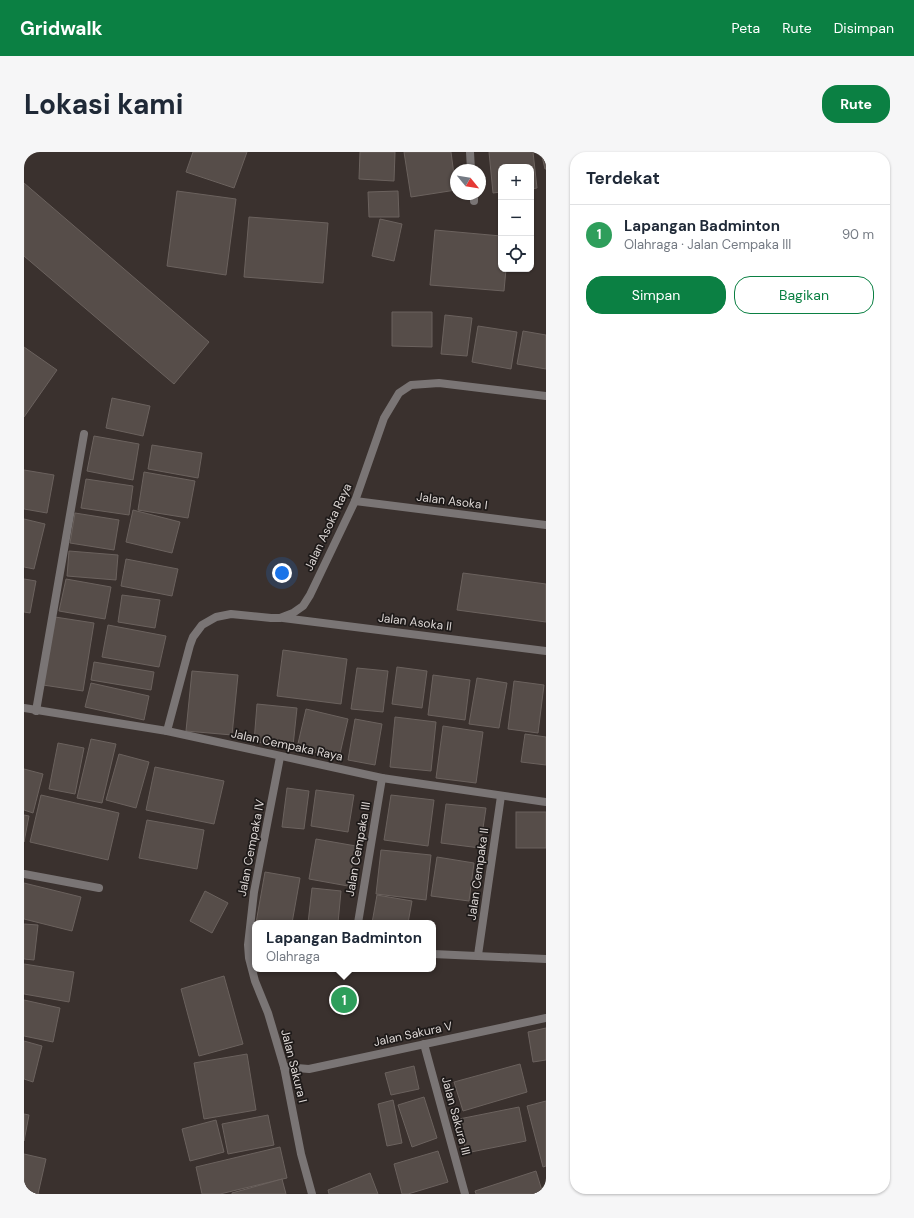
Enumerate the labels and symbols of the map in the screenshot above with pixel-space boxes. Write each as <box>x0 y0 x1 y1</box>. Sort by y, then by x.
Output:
north arrow <box>450 164 486 200</box>
street label: Jalan Asoka Raya <box>301 481 355 573</box>
street label: Jalan Asoka I <box>416 489 488 513</box>
your location <box>272 563 292 583</box>
street label: Jalan Asoka II <box>377 610 453 634</box>
street label: Jalan Cempaka Raya <box>230 725 344 765</box>
street label: Jalan Cempaka IV <box>234 798 268 898</box>
street label: Jalan Cempaka III <box>342 800 374 898</box>
street label: Jalan Cempaka II <box>464 827 492 921</box>
pin: 1 <box>331 985 357 1015</box>
street label: Jalan Sakura V <box>372 1018 454 1050</box>
street label: Jalan Sakura I <box>277 1028 311 1104</box>
street label: Jalan Sakura III <box>438 1075 474 1157</box>

